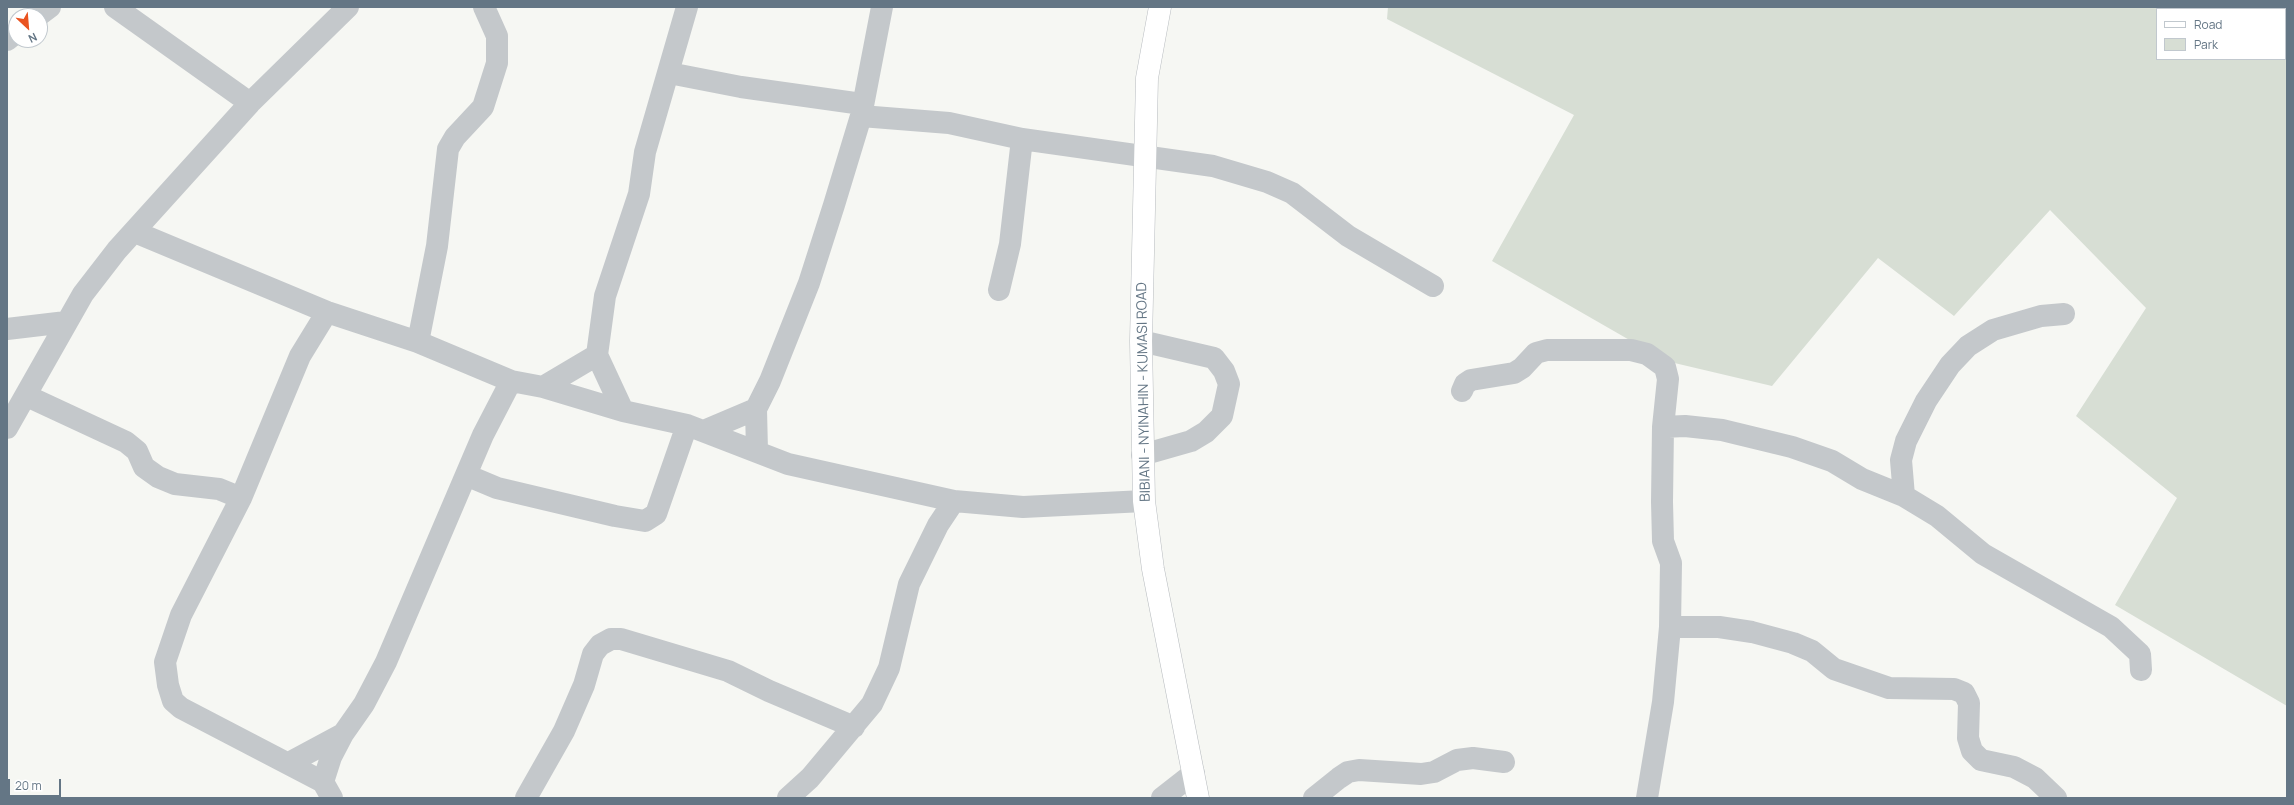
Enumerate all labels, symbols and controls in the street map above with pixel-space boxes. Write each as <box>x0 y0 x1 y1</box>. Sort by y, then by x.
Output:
north arrow <box>8 8 48 48</box>
legend <box>2156 8 2286 60</box>
text: Road <box>2194 16 2222 33</box>
text: N <box>26 30 40 47</box>
text: Park <box>2194 36 2218 53</box>
street label: BIBIANI - NYINAHIN - KUMASI ROAD <box>1134 282 1154 502</box>
scale bar <box>10 771 63 797</box>
text: 20 m <box>15 777 42 794</box>

